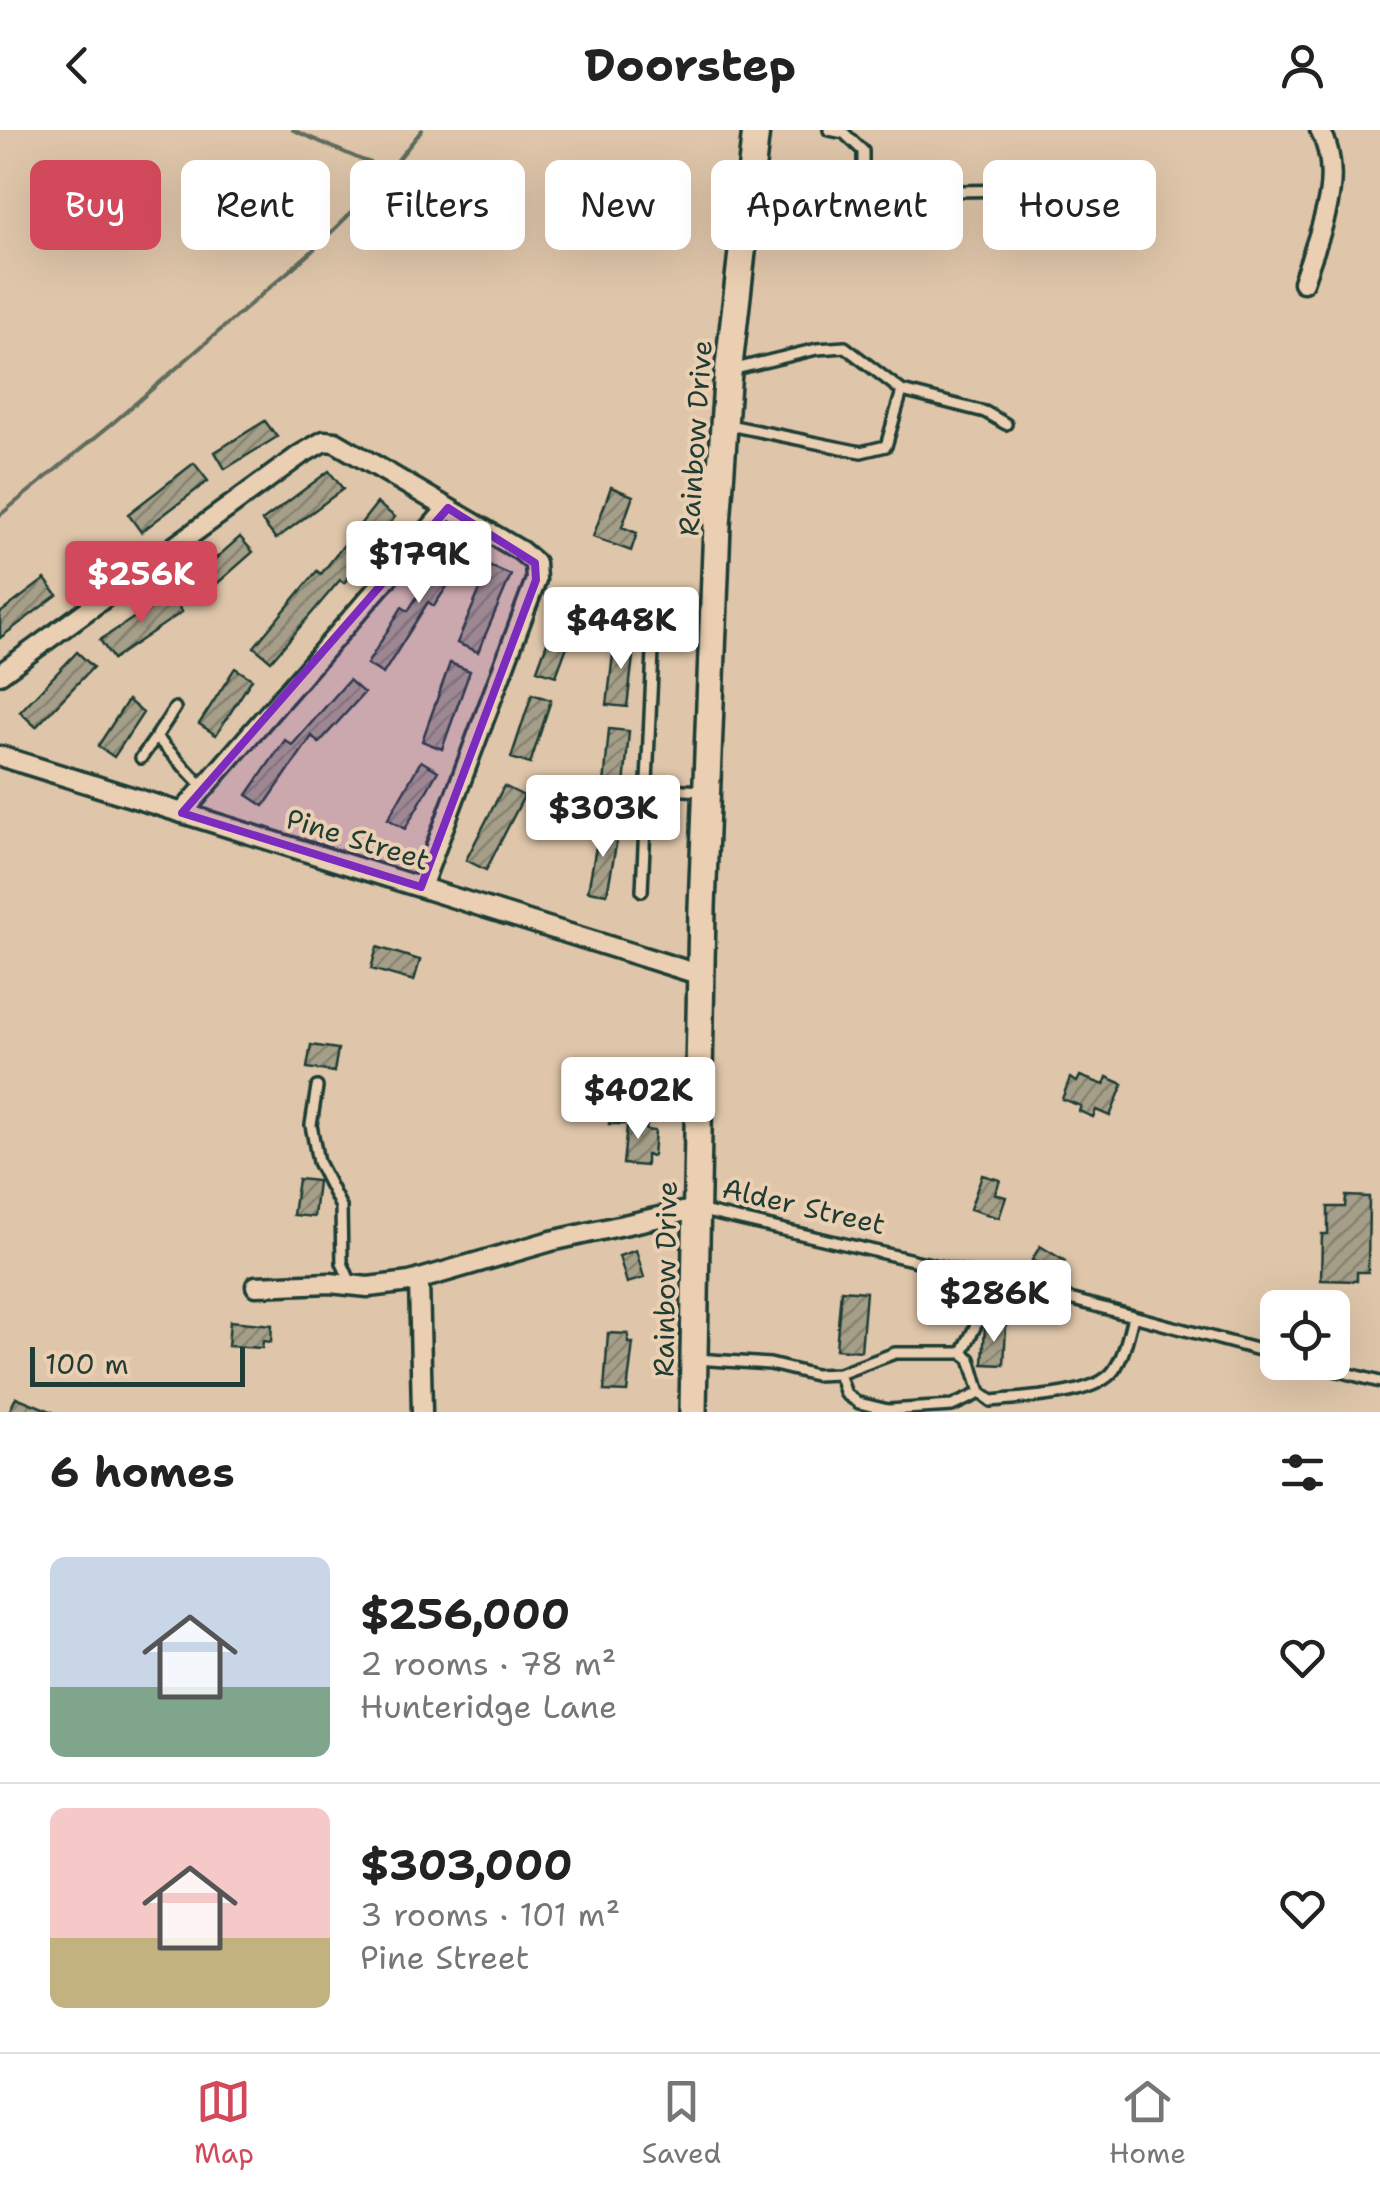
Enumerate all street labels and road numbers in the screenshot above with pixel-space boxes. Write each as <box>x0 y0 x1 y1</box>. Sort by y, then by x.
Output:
street label: Rainbow Drive <box>669 339 721 537</box>
street label: Pine Street <box>282 799 434 879</box>
street label: Alder Street <box>719 1169 889 1243</box>
street label: Rainbow Drive <box>644 1180 686 1378</box>

